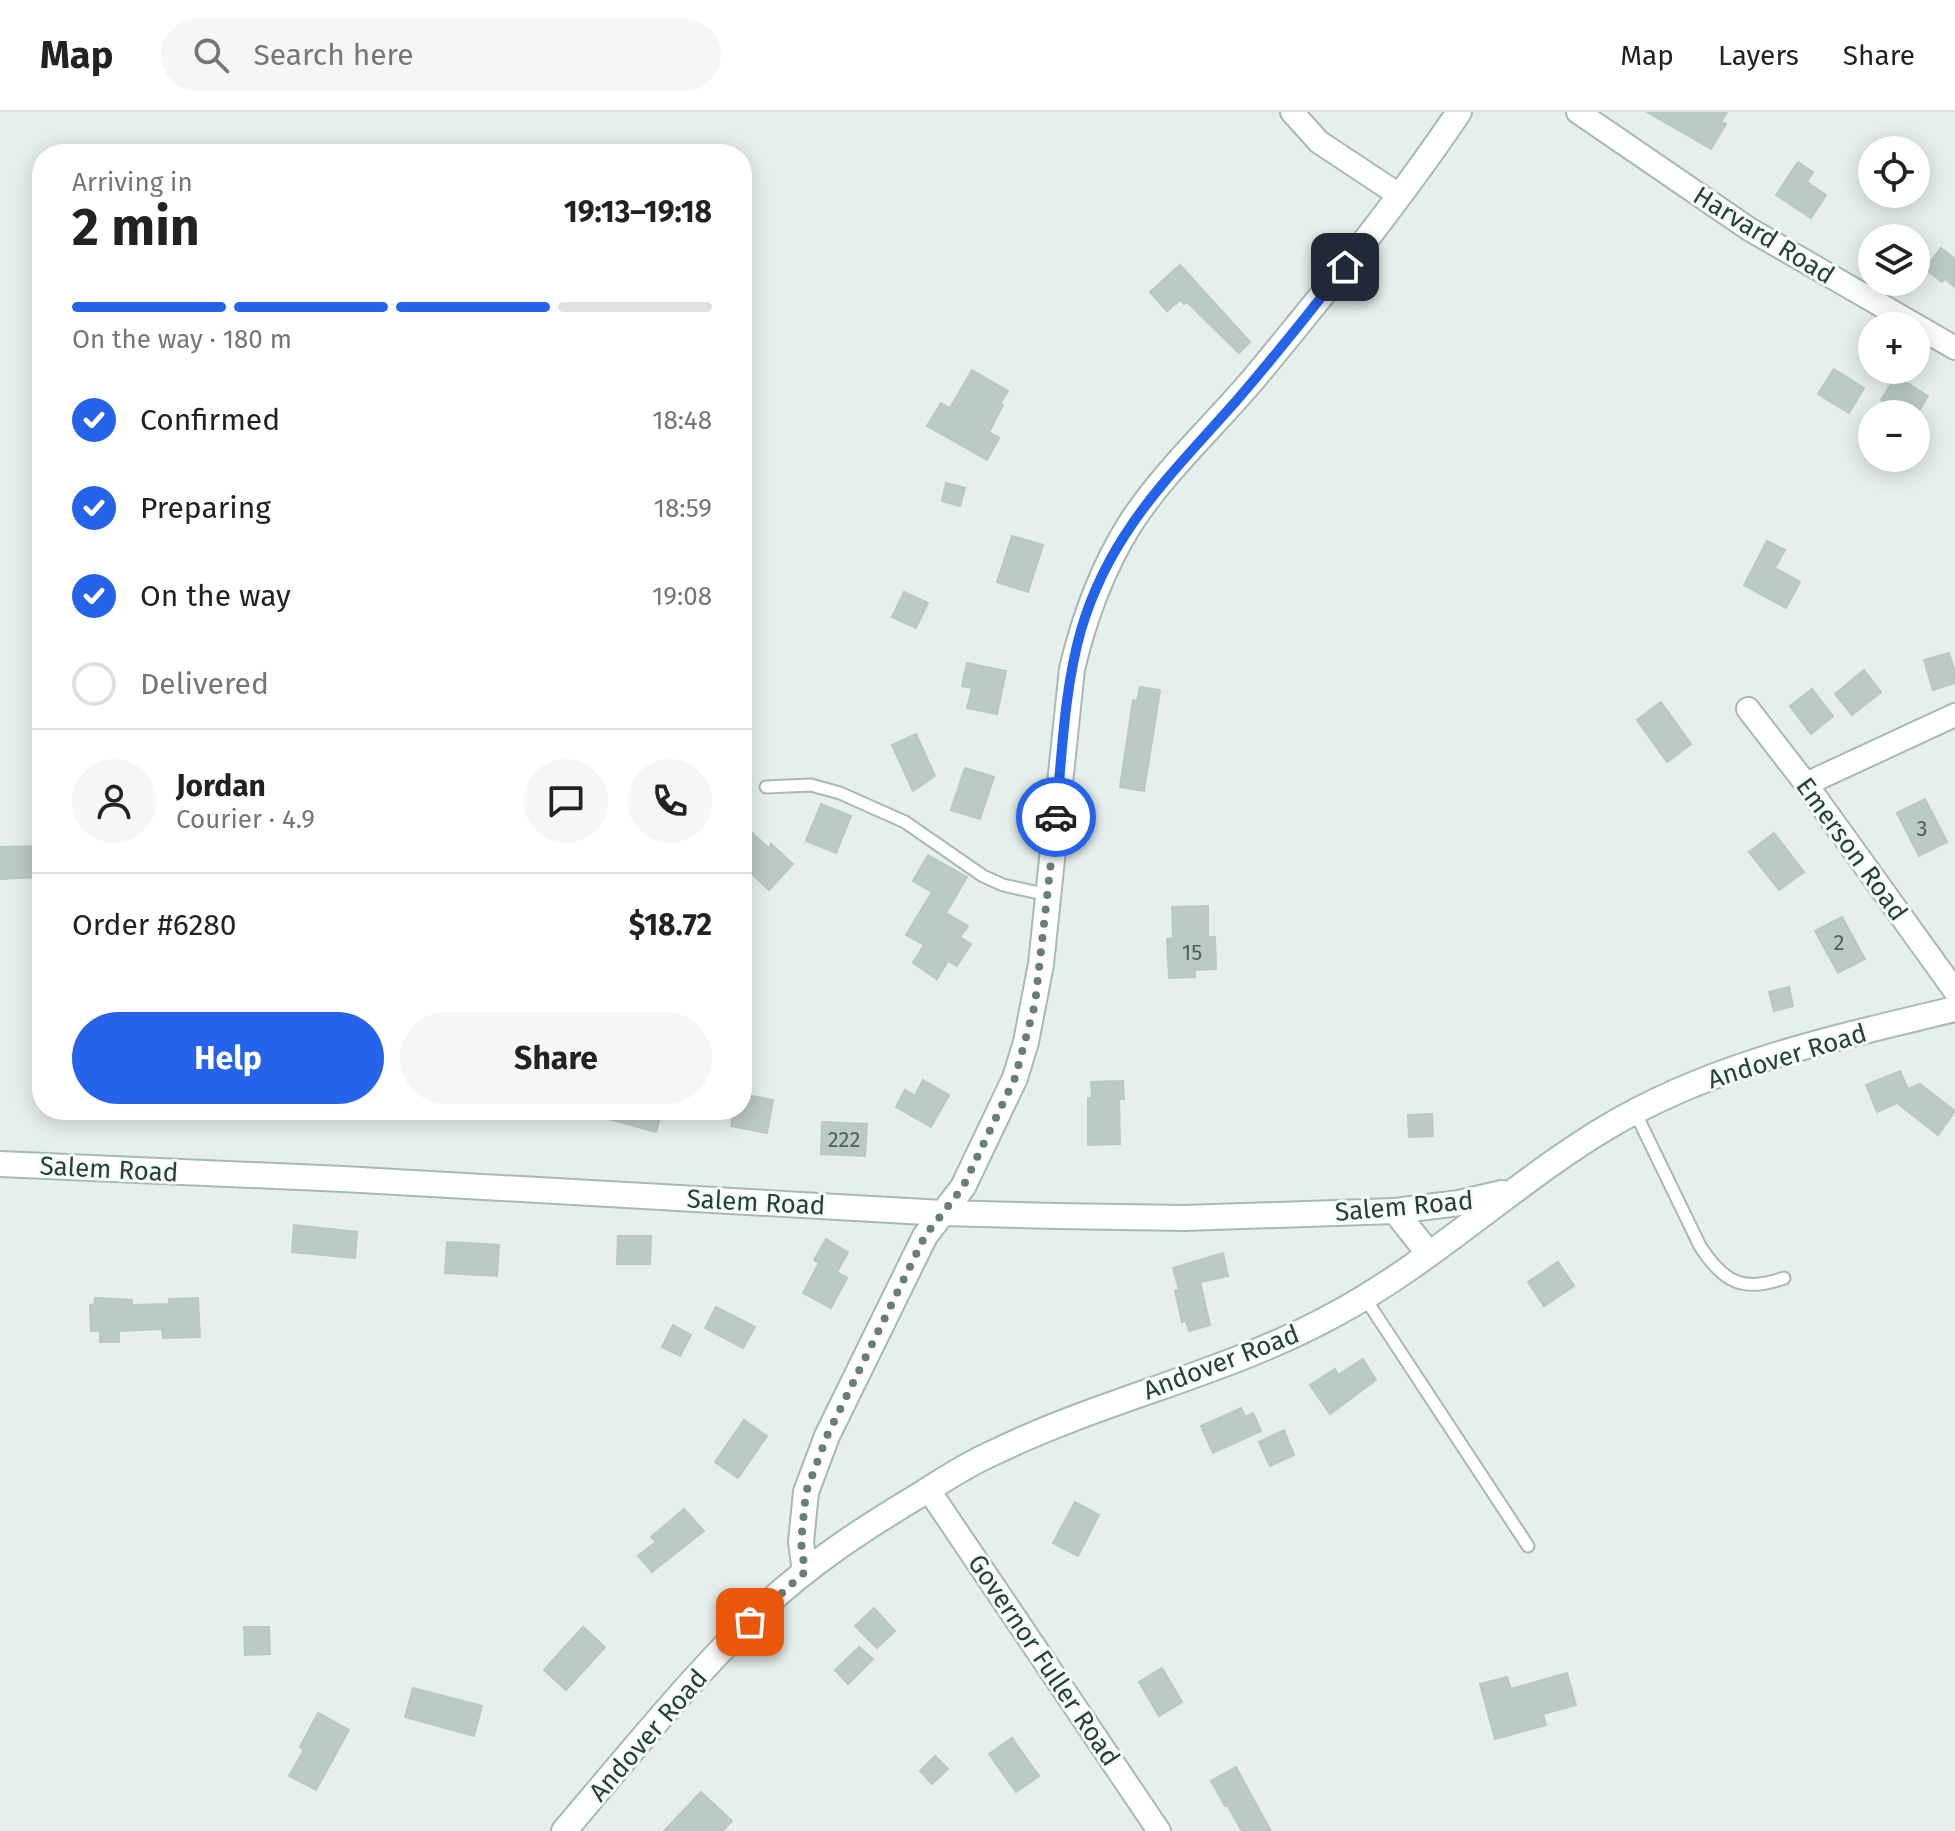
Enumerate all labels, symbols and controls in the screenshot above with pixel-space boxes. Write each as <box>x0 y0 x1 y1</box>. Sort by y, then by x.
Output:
search box <box>161 19 721 91</box>
text: Map <box>40 32 113 78</box>
icon: search <box>189 33 233 77</box>
text: Search here <box>253 37 414 73</box>
text: Map <box>1620 39 1674 72</box>
text: Layers <box>1718 39 1799 72</box>
text: Share <box>1843 39 1915 72</box>
map controls <box>1858 136 1930 472</box>
button: locate <box>1858 136 1930 208</box>
text: Arriving in <box>72 167 193 198</box>
street label: Harvard Road <box>1688 180 1840 291</box>
text: 19:13–19:18 <box>564 194 712 230</box>
text: 2 min <box>72 196 200 259</box>
button: layers <box>1858 224 1930 296</box>
pin <box>1311 233 1379 301</box>
icon: home <box>1323 245 1367 289</box>
button: + <box>1858 312 1930 384</box>
text: On the way · 180 m <box>72 324 292 355</box>
icon: check <box>72 398 116 442</box>
button: − <box>1858 400 1930 472</box>
text: Confirmed <box>140 402 280 438</box>
text: 18:48 <box>652 405 712 436</box>
icon: check <box>72 486 116 530</box>
text: Preparing <box>140 490 271 526</box>
text: 18:59 <box>654 493 712 524</box>
icon: check <box>72 574 116 618</box>
text: On the way <box>140 578 291 614</box>
text: 19:08 <box>652 581 712 612</box>
text: Delivered <box>140 666 269 702</box>
button: person <box>72 759 156 843</box>
button: chat <box>524 759 608 843</box>
button: phone <box>628 759 712 843</box>
text: Jordan <box>176 768 266 804</box>
street label: Emerson Road <box>1789 772 1914 927</box>
courier <box>1016 777 1096 857</box>
icon: car <box>1034 795 1078 839</box>
text: Courier · 4.9 <box>176 804 315 835</box>
house number: 3 <box>1917 815 1927 842</box>
text: Order #6280 <box>72 907 237 943</box>
text: $18.72 <box>629 907 712 943</box>
house number: 2 <box>1834 929 1844 956</box>
house number: 15 <box>1182 939 1202 966</box>
button: Help <box>72 1012 384 1104</box>
button: Share <box>400 1012 712 1104</box>
street label: Andover Road <box>1704 1018 1870 1095</box>
house number: 222 <box>828 1126 860 1153</box>
street label: Salem Road <box>39 1150 179 1189</box>
street label: Salem Road <box>686 1183 826 1222</box>
street label: Salem Road <box>1334 1185 1475 1228</box>
street label: Andover Road <box>1139 1319 1304 1406</box>
street label: Governor Fuller Road <box>961 1548 1126 1772</box>
pin <box>716 1588 784 1656</box>
icon: bag <box>728 1600 772 1644</box>
street label: Andover Road <box>583 1663 714 1808</box>

